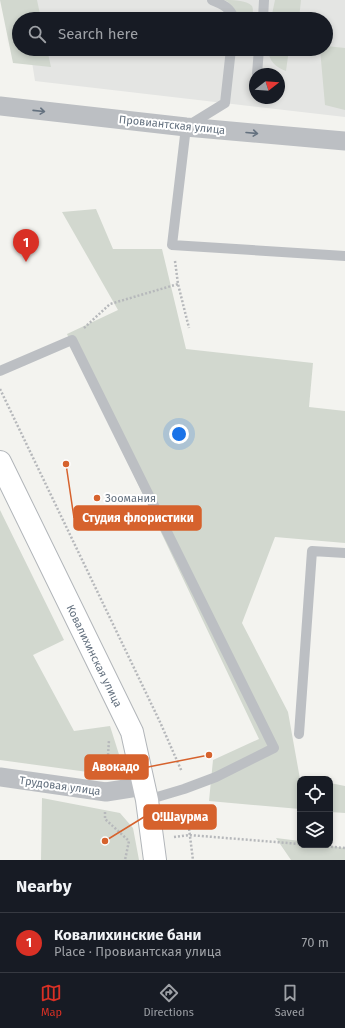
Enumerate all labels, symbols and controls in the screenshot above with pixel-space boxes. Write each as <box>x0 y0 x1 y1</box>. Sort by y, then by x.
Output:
search box <box>12 12 333 56</box>
icon: search <box>26 23 48 45</box>
text: Search here <box>58 25 138 43</box>
north arrow <box>249 68 285 104</box>
one-way arrow <box>32 107 45 114</box>
street label: Провиантская улица <box>118 113 226 137</box>
one-way arrow <box>245 129 258 137</box>
pin: 1 <box>13 229 39 262</box>
your location <box>169 424 189 444</box>
place label: Зоомания <box>105 492 156 505</box>
marker: Зоомания <box>92 493 102 503</box>
callout: Студия флористики <box>74 506 201 530</box>
text: Студия флористики <box>82 511 194 525</box>
street label: Ковалихинская улица <box>63 603 125 709</box>
callout: Авокадо <box>85 755 148 779</box>
text: Авокадо <box>91 760 140 774</box>
street label: Трудовая улица <box>19 774 101 798</box>
map controls <box>297 776 333 848</box>
button: locate <box>297 776 333 812</box>
callout: О!Шаурма <box>144 805 216 829</box>
text: О!Шаурма <box>152 810 209 824</box>
button: layers <box>297 812 333 848</box>
text: Nearby <box>16 876 71 897</box>
text: Ковалихинские бани <box>54 926 201 944</box>
text: 1 <box>26 935 32 950</box>
text: 70 m <box>302 935 329 950</box>
text: Place · Провиантская улица <box>54 944 222 959</box>
tab: Map <box>40 982 62 1019</box>
tab: Directions <box>143 982 194 1019</box>
tab: Saved <box>275 982 305 1019</box>

